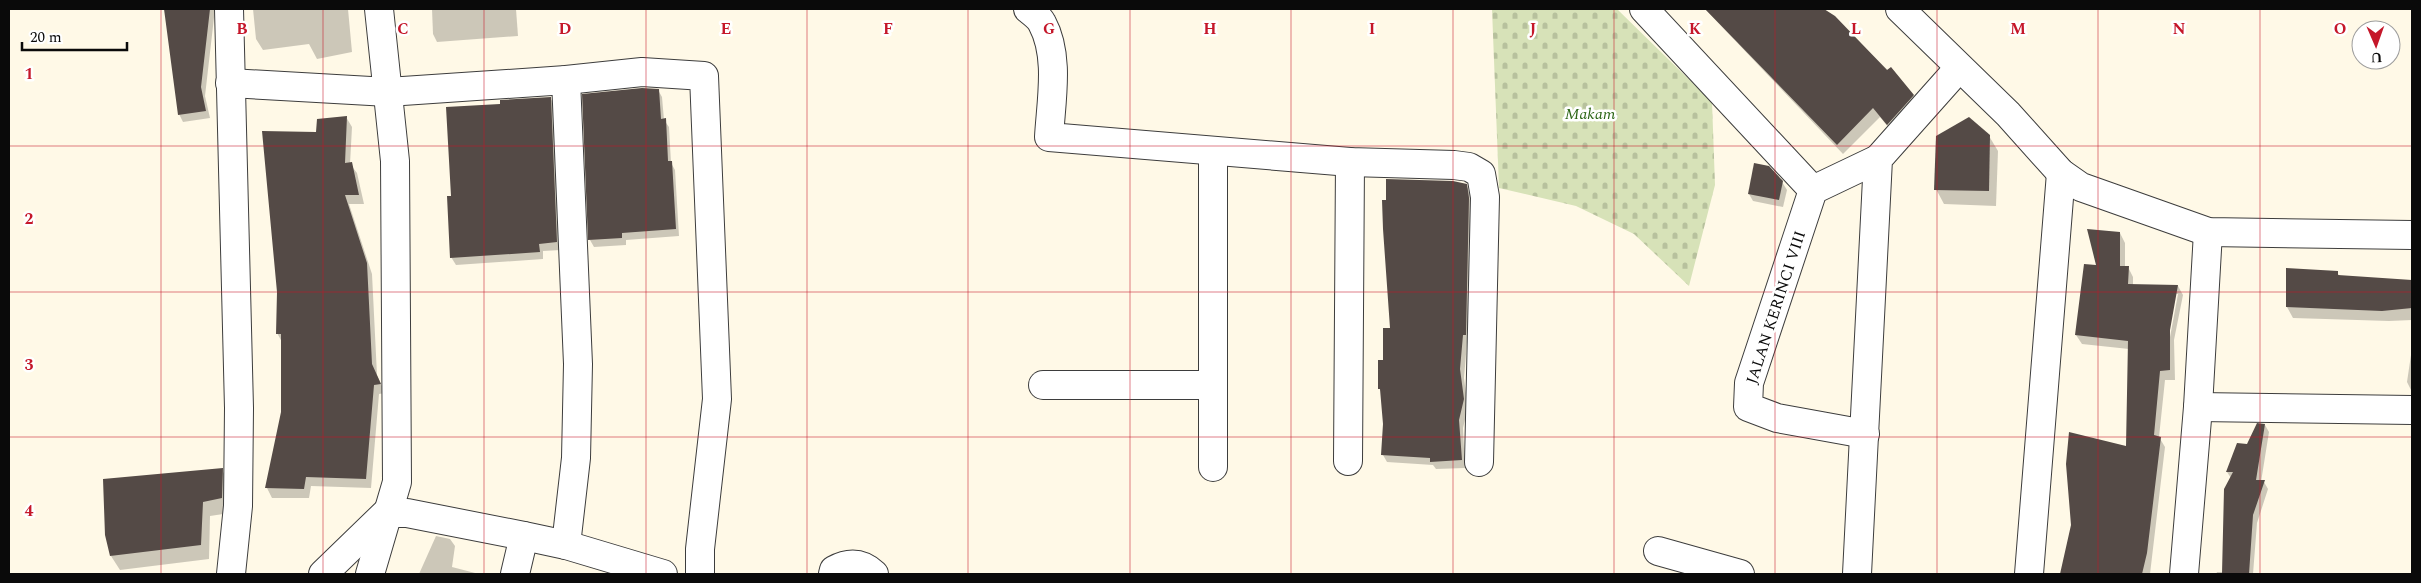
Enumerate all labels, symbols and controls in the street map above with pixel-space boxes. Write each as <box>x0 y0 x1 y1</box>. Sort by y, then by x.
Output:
text: B <box>236 17 248 41</box>
text: C <box>397 17 409 41</box>
text: D <box>559 17 572 41</box>
text: E <box>721 17 731 41</box>
text: F <box>883 17 893 41</box>
text: G <box>1043 17 1055 41</box>
text: H <box>1203 17 1217 41</box>
text: I <box>1369 17 1375 41</box>
text: J <box>1530 17 1537 41</box>
text: K <box>1689 17 1702 41</box>
text: L <box>1851 17 1861 41</box>
text: M <box>2010 17 2026 41</box>
text: N <box>2172 17 2186 41</box>
text: O <box>2334 17 2346 41</box>
scale bar <box>22 20 128 52</box>
north arrow <box>2351 20 2401 70</box>
text: 20 m <box>30 26 62 49</box>
text: U <box>2370 47 2383 68</box>
text: 1 <box>25 62 33 86</box>
park label: Makam <box>1565 102 1616 126</box>
text: 2 <box>25 207 34 231</box>
street label: JALAN KERINCI VIII <box>1740 227 1812 387</box>
text: 3 <box>25 353 34 377</box>
text: 4 <box>25 499 34 523</box>

